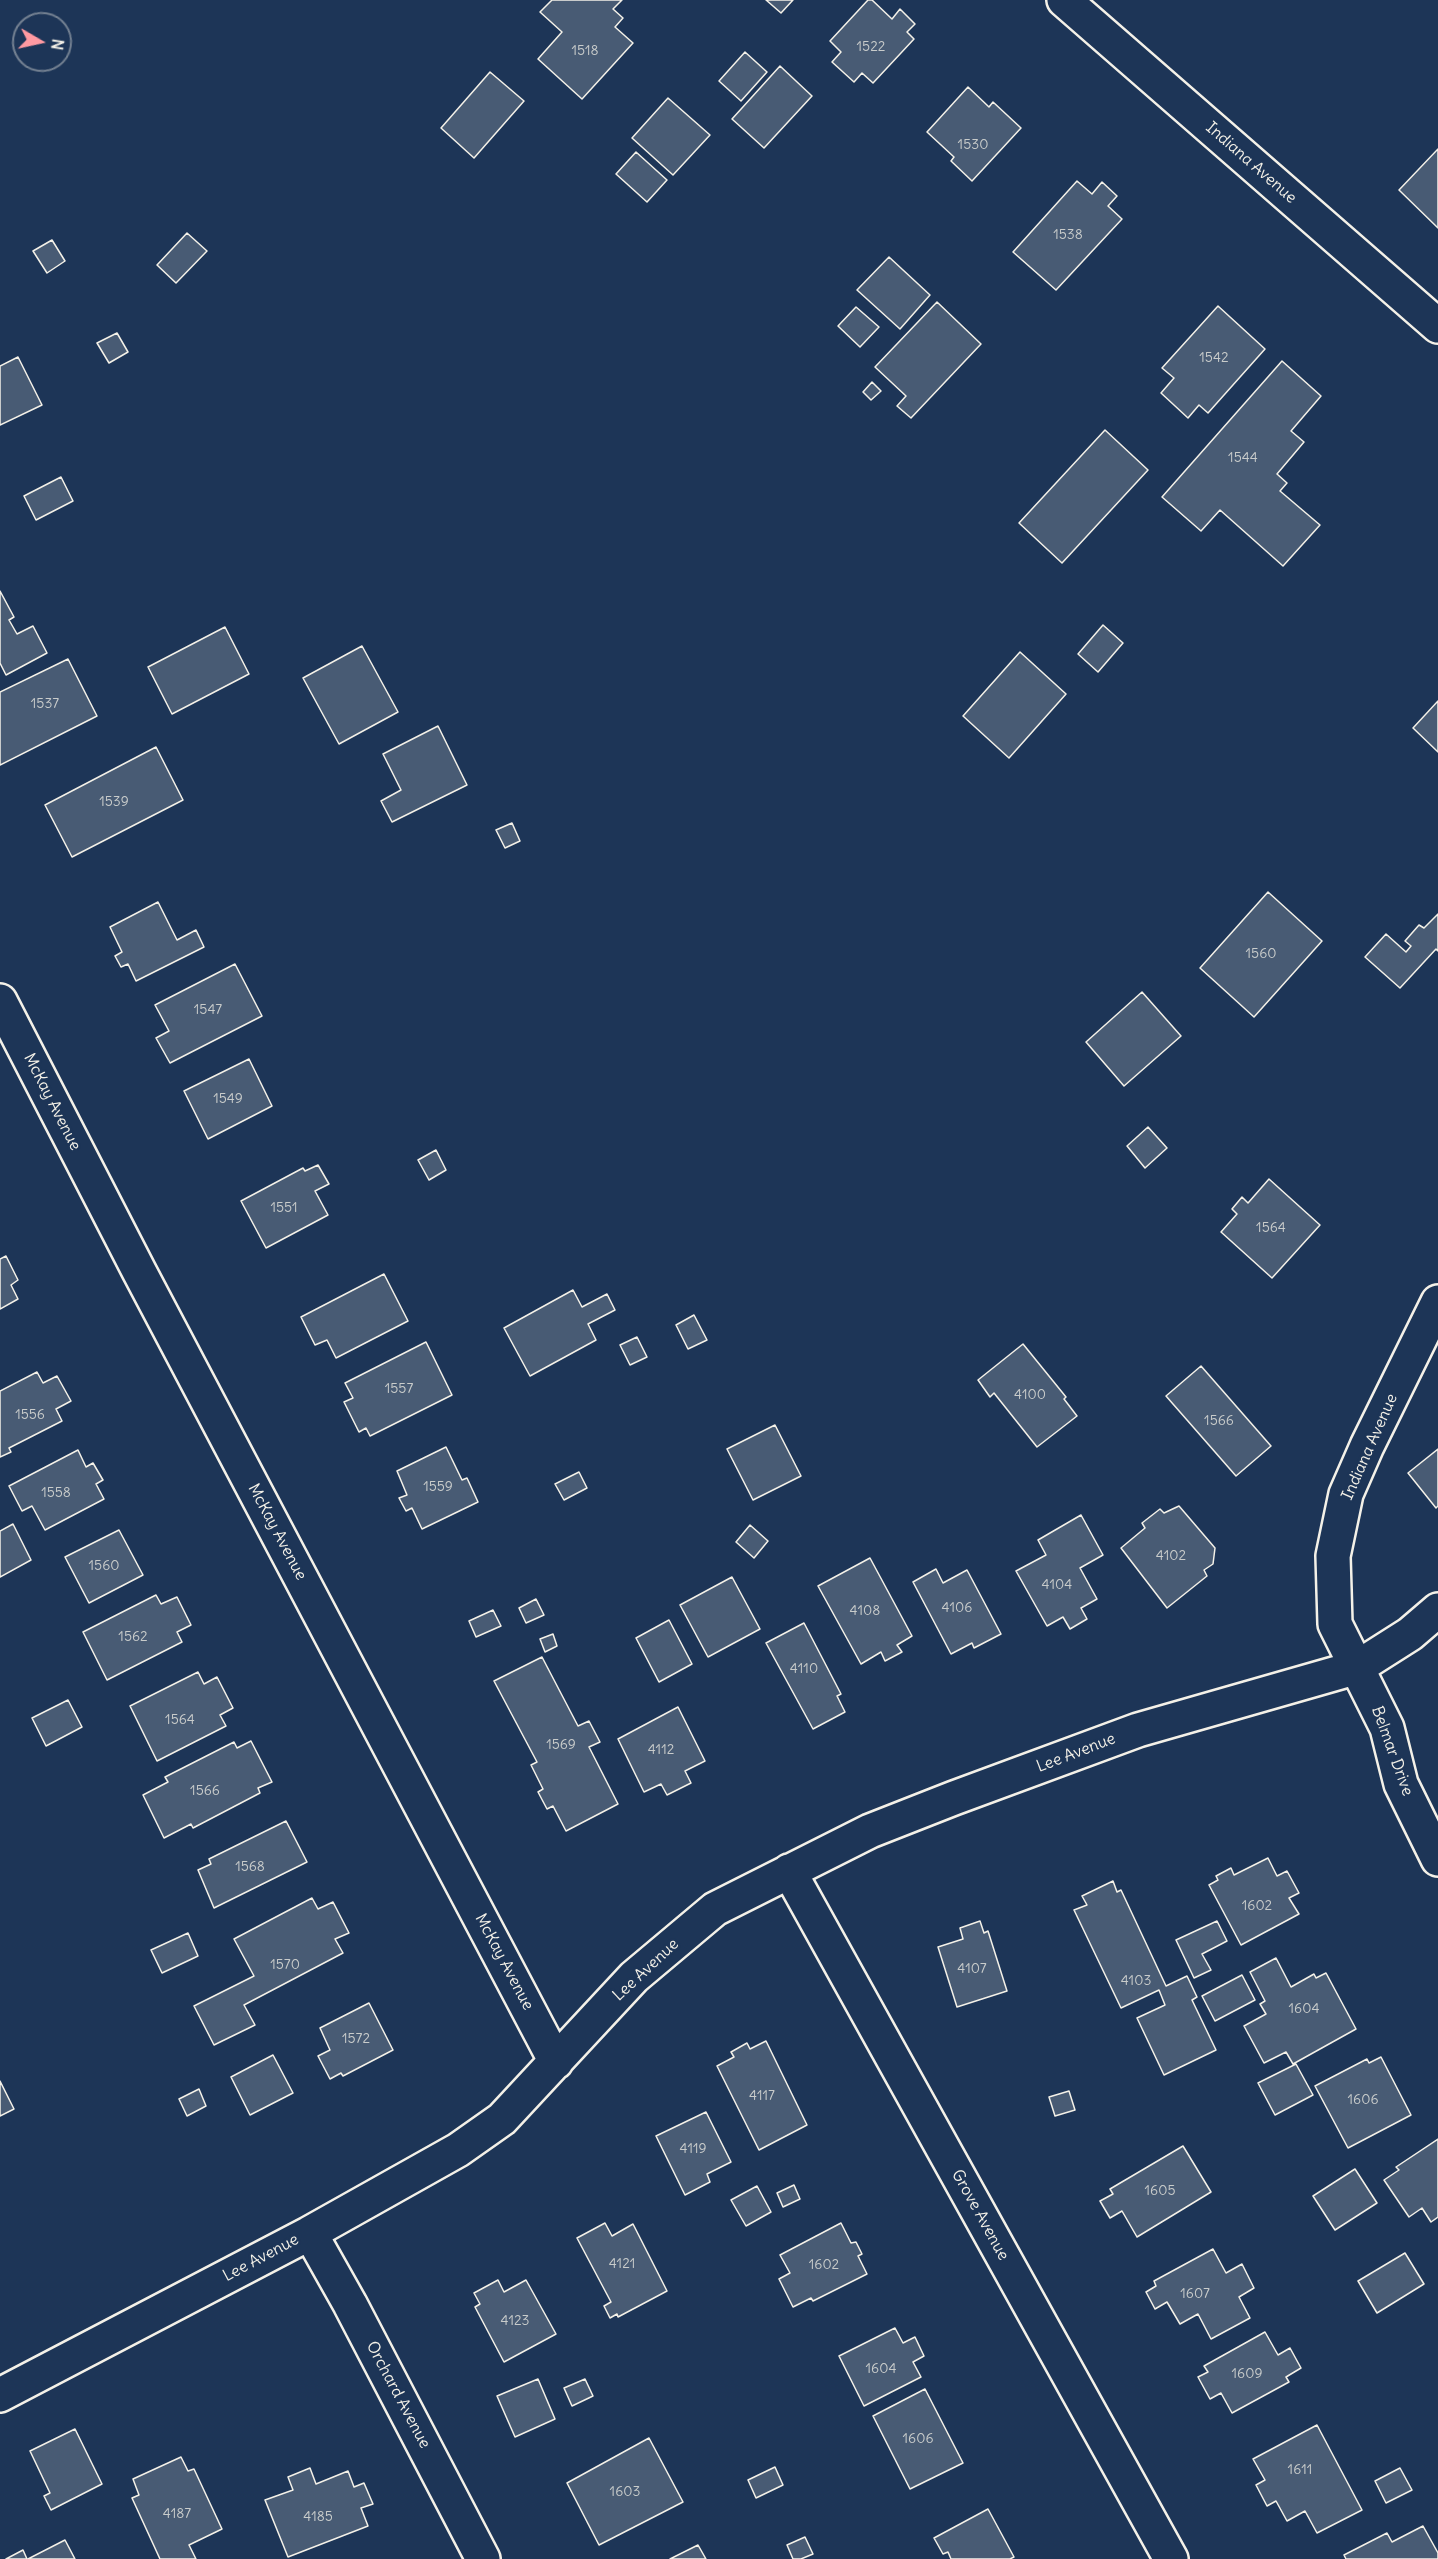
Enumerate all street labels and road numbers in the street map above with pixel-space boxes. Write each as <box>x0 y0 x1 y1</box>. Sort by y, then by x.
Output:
street label: Indiana Avenue <box>1202 118 1300 208</box>
street label: McKay Avenue <box>19 1050 85 1154</box>
street label: Indiana Avenue <box>1338 1391 1402 1503</box>
street label: McKay Avenue <box>244 1481 310 1583</box>
street label: Belmar Drive <box>1367 1704 1417 1798</box>
street label: Lee Avenue <box>1034 1729 1118 1777</box>
street label: McKay Avenue <box>471 1911 537 2013</box>
street label: Lee Avenue <box>609 1935 683 2005</box>
street label: Grove Avenue <box>947 2166 1013 2264</box>
street label: Lee Avenue <box>220 2230 302 2286</box>
street label: Orchard Avenue <box>362 2338 434 2452</box>

